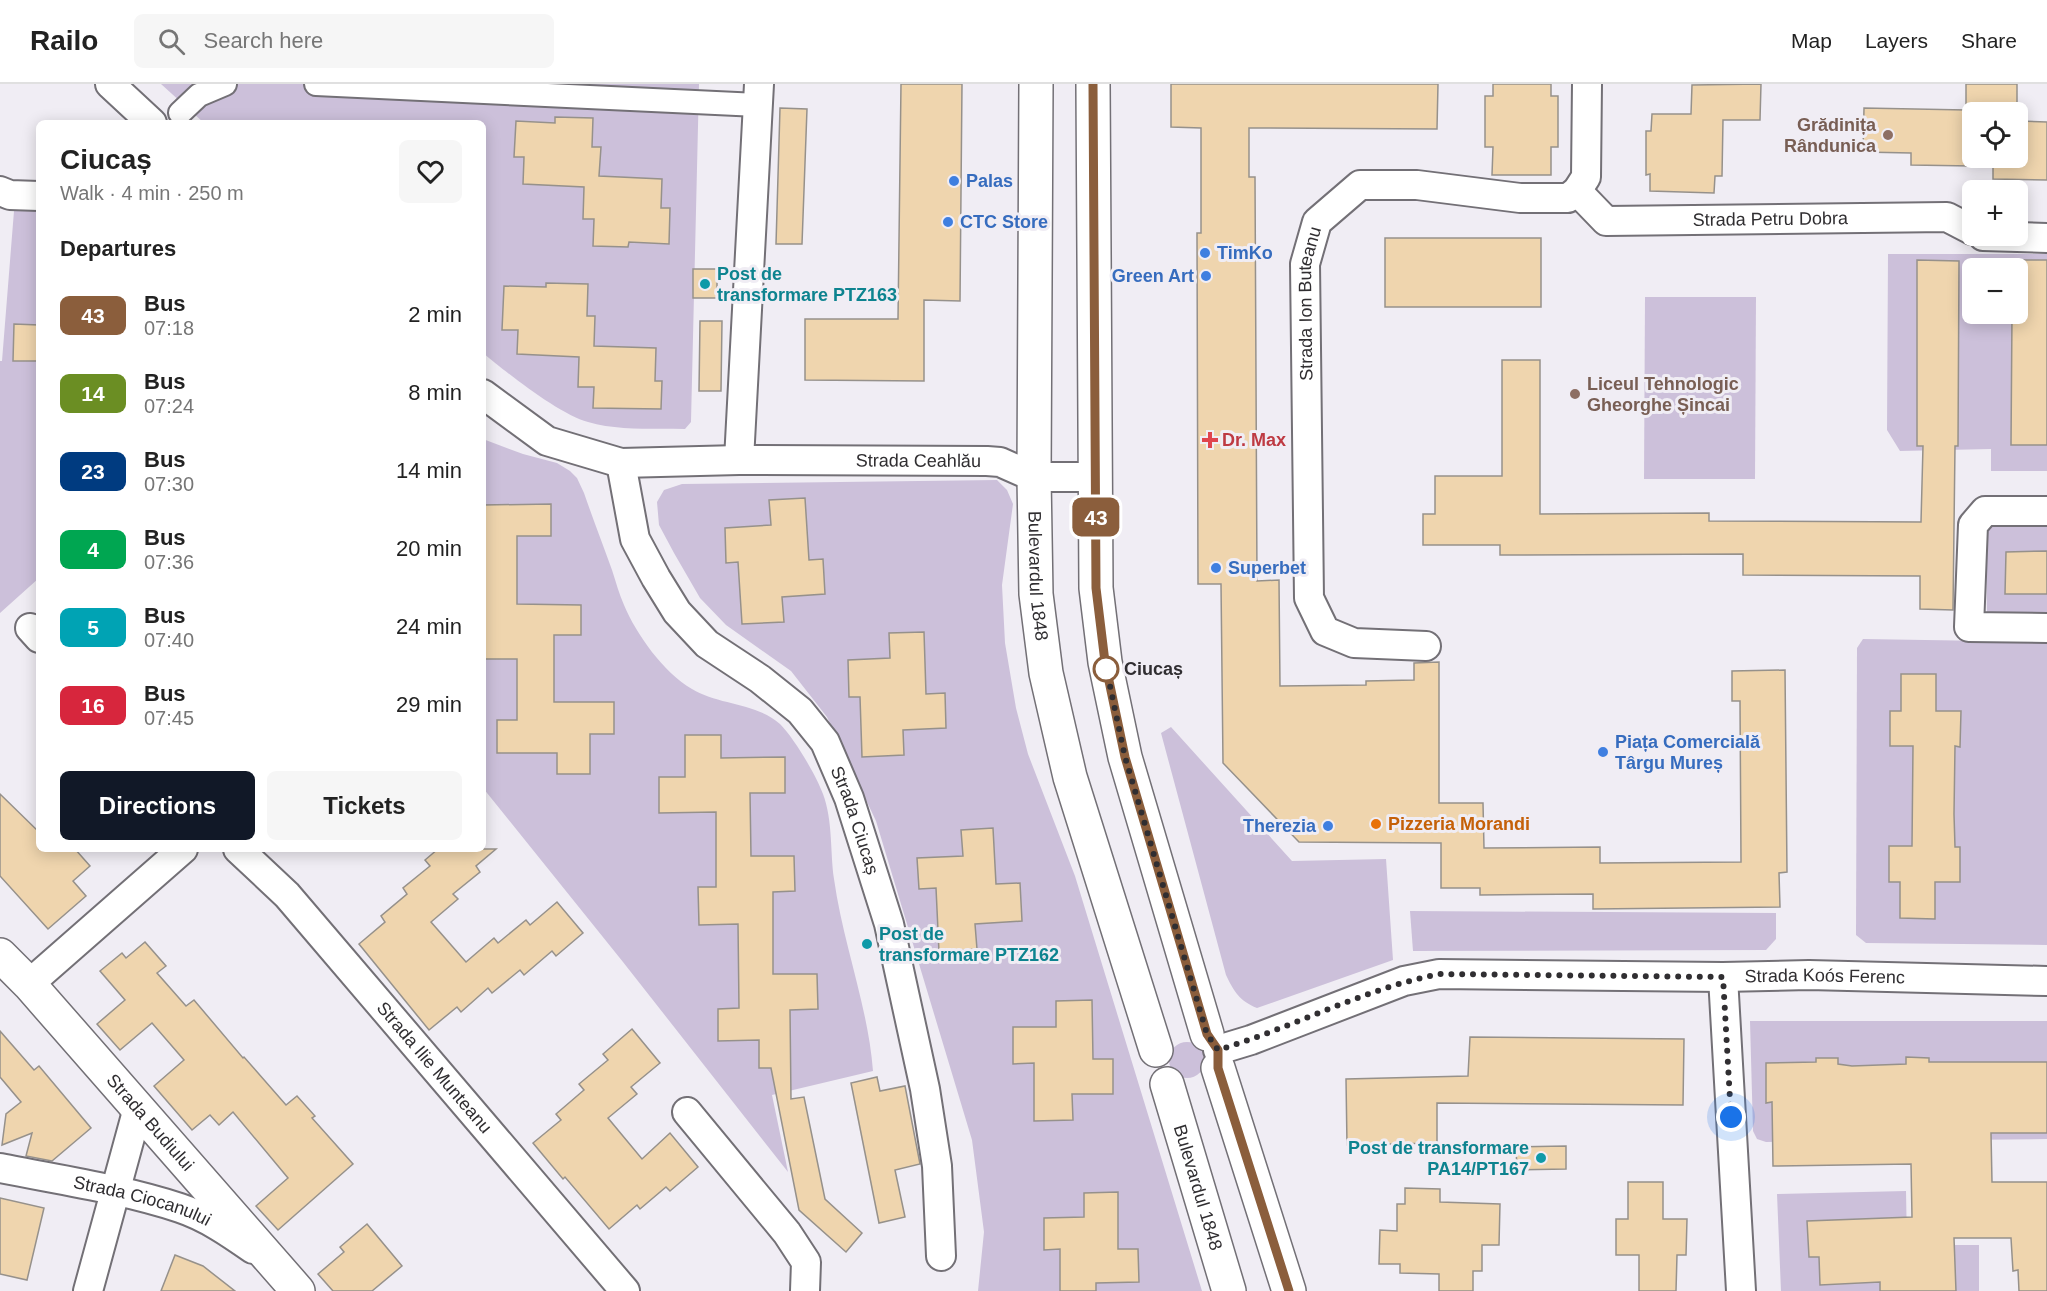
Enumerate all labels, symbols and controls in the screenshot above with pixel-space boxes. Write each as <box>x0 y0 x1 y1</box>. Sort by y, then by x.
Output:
search box <box>134 14 554 68</box>
text: Railo <box>30 25 98 56</box>
icon: search <box>155 25 188 58</box>
text: Search here <box>203 28 323 53</box>
text: Map <box>1791 29 1832 52</box>
text: Layers <box>1865 29 1928 52</box>
text: Share <box>1961 29 2017 52</box>
map controls <box>1962 102 2028 324</box>
button: locate <box>1962 102 2028 168</box>
place label: Grădinița Rândunica <box>1784 115 1877 156</box>
marker: Grădinița Rândunica <box>1881 128 1895 142</box>
button: heart <box>399 140 462 203</box>
text: Ciucaș <box>60 144 152 175</box>
place label: Palas <box>966 171 1013 191</box>
marker: Palas <box>947 174 961 188</box>
button: + <box>1962 180 2028 246</box>
text: Walk · 4 min · 250 m <box>60 182 244 204</box>
street label: Strada Petru Dobra <box>1693 208 1849 230</box>
place label: CTC Store <box>960 212 1048 232</box>
marker: CTC Store <box>941 215 955 229</box>
street label: Strada Ion Buteanu <box>1295 224 1325 381</box>
text: Departures <box>60 236 176 261</box>
place label: TimKo <box>1217 243 1273 263</box>
marker: TimKo <box>1198 246 1212 260</box>
button: − <box>1962 258 2028 324</box>
place label: Post de transformare PTZ163 <box>717 264 897 305</box>
place label: Green Art <box>1112 266 1194 286</box>
marker: Green Art <box>1199 269 1213 283</box>
marker: Post de transformare PTZ163 <box>698 277 712 291</box>
text: Bus <box>144 291 186 316</box>
text: 2 min <box>408 302 462 327</box>
text: 43 <box>81 304 105 327</box>
text: 07:18 <box>144 317 194 339</box>
text: Bus <box>144 369 186 394</box>
place label: Liceul Tehnologic Gheorghe Șincai <box>1587 374 1739 415</box>
text: 8 min <box>408 380 462 405</box>
text: 14 <box>81 382 105 405</box>
marker: Liceul Tehnologic Gheorghe Șincai <box>1568 387 1582 401</box>
text: 07:24 <box>144 395 194 417</box>
place label: Dr. Max <box>1222 430 1286 450</box>
marker: Dr. Max <box>1203 433 1217 447</box>
text: Bus <box>144 447 186 472</box>
street label: Strada Ceahlău <box>856 450 981 471</box>
text: 14 min <box>396 458 462 483</box>
text: 23 <box>81 460 105 483</box>
text: 07:30 <box>144 473 194 495</box>
line badge: 43 <box>1069 498 1123 536</box>
text: 43 <box>1084 506 1108 529</box>
street label: Bulevardul 1848 <box>1025 511 1052 642</box>
text: Bus <box>144 525 186 550</box>
text: 20 min <box>396 536 462 561</box>
text: 4 <box>87 538 99 561</box>
text: 07:36 <box>144 551 194 573</box>
place label: Superbet <box>1228 558 1306 578</box>
marker: Superbet <box>1209 561 1223 575</box>
text: Bus <box>144 603 186 628</box>
text: 24 min <box>396 614 462 639</box>
text: 5 <box>87 616 99 639</box>
text: 07:40 <box>144 629 194 651</box>
marker: Ciucaș <box>1093 656 1119 682</box>
place label: Ciucaș <box>1124 659 1183 679</box>
text: Bus <box>144 681 186 706</box>
text: 29 min <box>396 692 462 717</box>
text: 16 <box>81 694 105 717</box>
text: 07:45 <box>144 707 194 729</box>
place label: Piața Comercială Târgu Mureș <box>1615 732 1761 773</box>
marker: Piața Comercială Târgu Mureș <box>1596 745 1610 759</box>
street label: Strada Ciucaș <box>827 763 883 877</box>
button: Directions <box>60 771 255 840</box>
button: Tickets <box>267 771 462 840</box>
place label: Pizzeria Morandi <box>1388 814 1530 834</box>
place label: Therezia <box>1243 816 1317 836</box>
marker: Pizzeria Morandi <box>1369 817 1383 831</box>
marker: Therezia <box>1321 819 1335 833</box>
place label: Post de transformare PTZ162 <box>879 924 1059 965</box>
marker: Post de transformare PTZ162 <box>860 937 874 951</box>
street label: Strada Koós Ferenc <box>1744 965 1905 987</box>
street label: Strada Ilie Munteanu <box>373 998 496 1137</box>
street label: Strada Budiului <box>102 1070 198 1175</box>
your location <box>1716 1102 1746 1132</box>
street label: Bulevardul 1848 <box>1170 1122 1226 1253</box>
place label: Post de transformare PA14/PT167 <box>1348 1138 1529 1179</box>
marker: Post de transformare PA14/PT167 <box>1534 1151 1548 1165</box>
street label: Strada Ciocanului <box>72 1172 214 1230</box>

